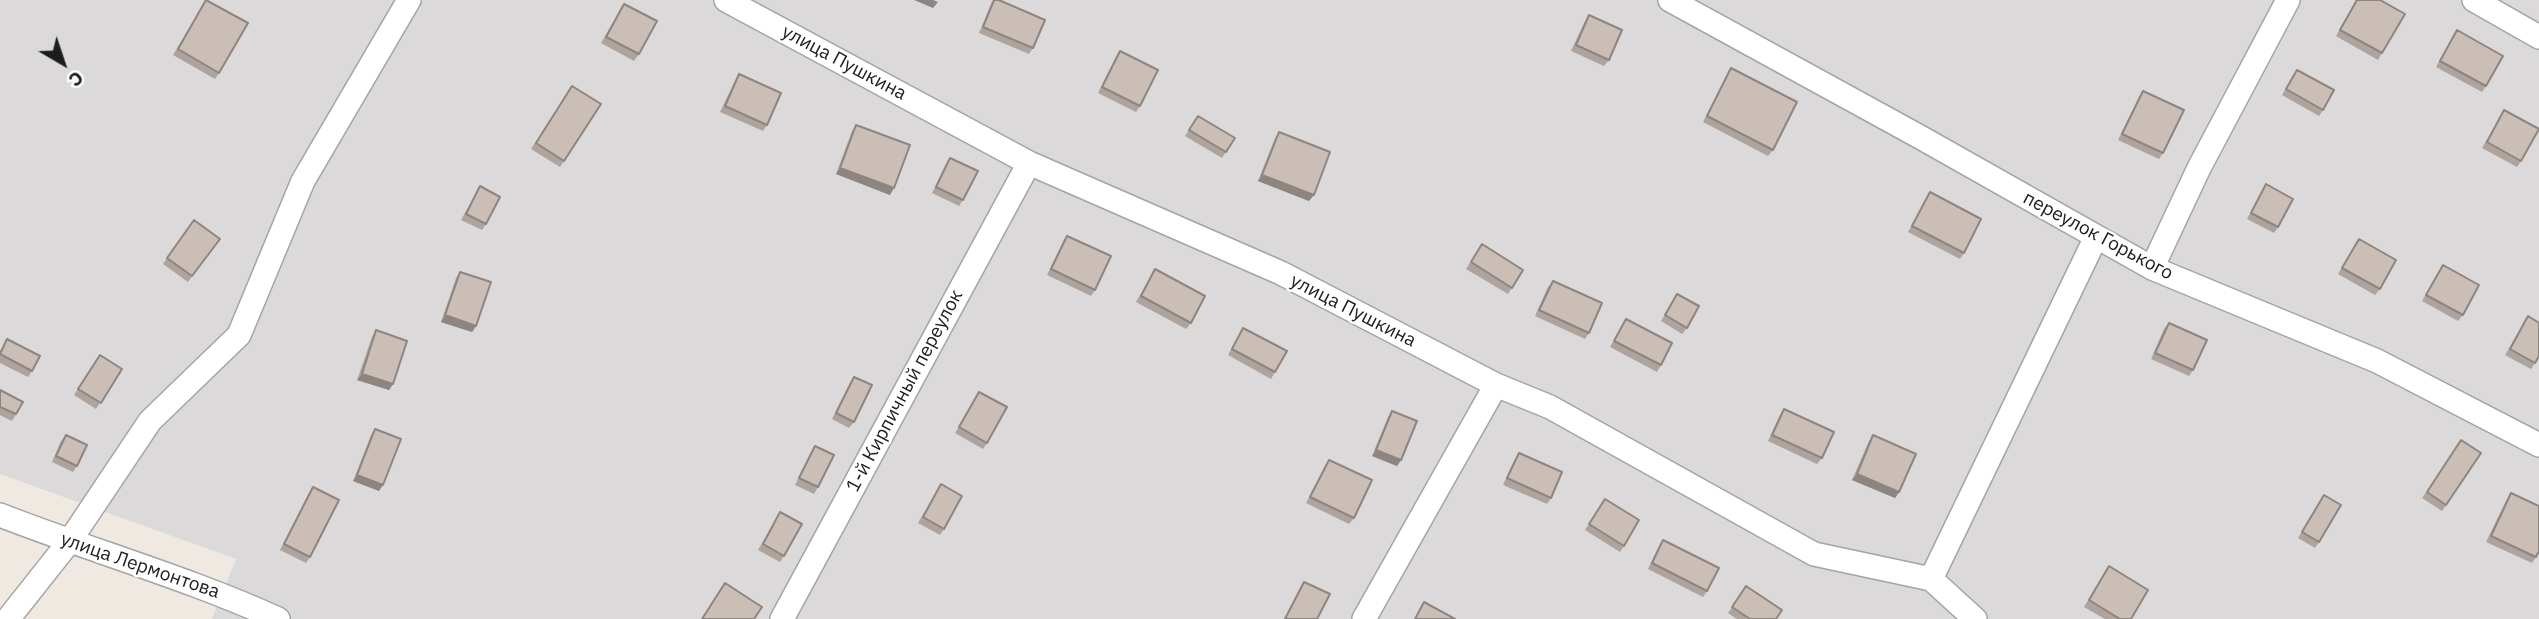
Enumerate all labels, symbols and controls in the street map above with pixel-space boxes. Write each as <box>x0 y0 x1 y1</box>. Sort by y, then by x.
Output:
street label: улица Пушкина <box>778 21 910 105</box>
north arrow <box>28 28 98 98</box>
text: С <box>64 66 89 93</box>
street label: переулок Горького <box>2019 187 2177 285</box>
street label: улица Пушкина <box>1286 270 1420 352</box>
street label: 1-й Кирпичный переулок <box>842 286 968 496</box>
street label: улица Лермонтова <box>58 528 222 604</box>

